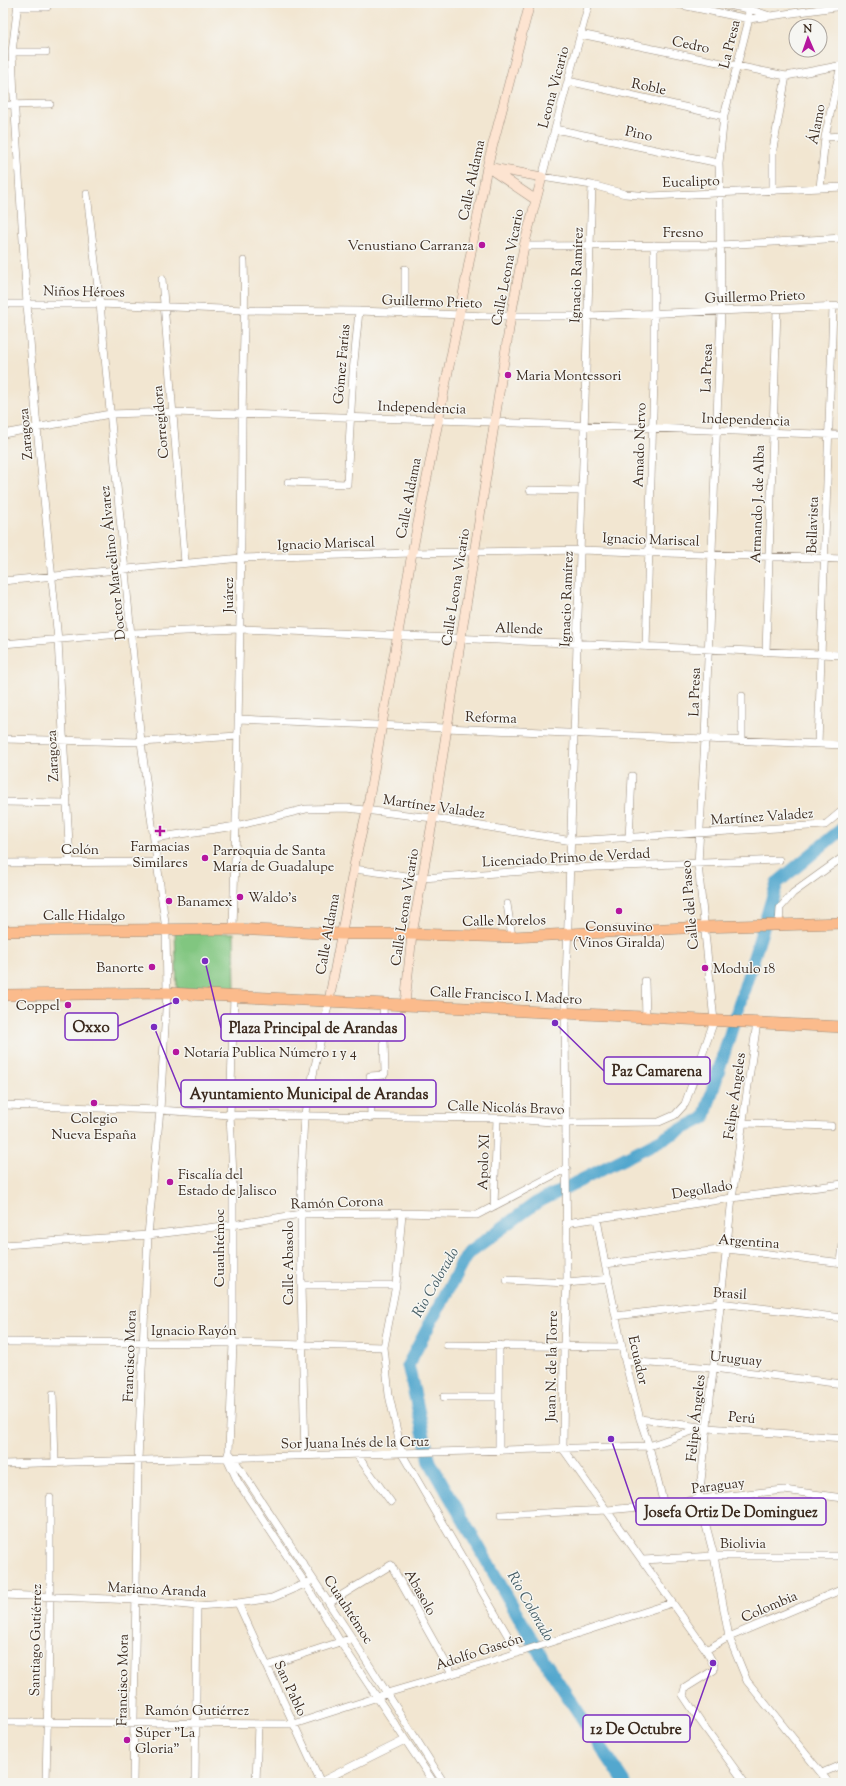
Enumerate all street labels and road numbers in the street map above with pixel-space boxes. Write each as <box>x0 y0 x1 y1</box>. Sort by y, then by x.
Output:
street label: La Presa <box>715 18 747 71</box>
street label: Cedro <box>670 32 712 60</box>
street label: Leona Vicario <box>534 44 576 131</box>
street label: Roble <box>629 75 668 101</box>
street label: Álamo <box>804 102 832 146</box>
street label: Pino <box>623 122 654 148</box>
street label: Calle Aldama <box>455 138 491 223</box>
street label: Eucalipto <box>662 172 720 194</box>
street label: Calle Leona Vicario <box>488 207 530 328</box>
street label: Fresno <box>663 224 704 244</box>
street label: Ignacio Ramírez <box>566 227 590 323</box>
street label: Niños Héroes <box>43 282 125 304</box>
street label: Guillermo Prieto <box>704 286 806 310</box>
street label: Guillermo Prieto <box>381 291 483 315</box>
street label: Gómez Farías <box>330 323 356 405</box>
street label: La Presa <box>697 343 719 393</box>
street label: Corregidora <box>149 384 175 459</box>
street label: Independencia <box>377 397 467 421</box>
street label: Amado Nervo <box>630 402 652 488</box>
street label: Zaragoza <box>15 407 39 461</box>
street label: Independencia <box>701 409 791 433</box>
street label: Armando J. de Alba <box>747 444 771 564</box>
street label: Calle Aldama <box>392 456 428 541</box>
street label: Doctor Marcelino Álvarez <box>96 485 132 641</box>
street label: Bellavista <box>803 496 825 554</box>
street label: Calle Leona Vicario <box>438 527 476 648</box>
street label: Ignacio Mariscal <box>602 529 700 553</box>
street label: Ignacio Mariscal <box>277 533 375 557</box>
street label: Ignacio Ramírez <box>556 551 580 647</box>
street label: Juárez <box>220 577 240 614</box>
street label: Allende <box>495 619 543 641</box>
street label: La Presa <box>685 667 707 717</box>
street label: Reforma <box>465 708 518 730</box>
street label: Zaragoza <box>43 729 65 782</box>
street label: Martínez Valadez <box>381 791 486 825</box>
street label: Martínez Valadez <box>710 804 814 832</box>
street label: Colón <box>61 841 99 861</box>
street label: Licenciado Primo de Verdad <box>482 845 651 873</box>
street label: Calle Leona Vicario <box>387 847 425 968</box>
street label: Calle del Paseo <box>677 859 705 950</box>
street label: Calle Aldama <box>312 892 346 977</box>
street label: Calle Hidalgo <box>43 907 125 927</box>
street label: Calle Morelos <box>462 911 546 933</box>
street label: Calle Francisco I. Madero <box>429 983 583 1011</box>
street label: Felipe Ángeles <box>720 1052 752 1141</box>
street label: Calle Nicolás Bravo <box>447 1097 565 1121</box>
street label: Apolo XI <box>474 1133 496 1190</box>
street label: Degollado <box>670 1176 735 1206</box>
street label: Ramón Corona <box>290 1192 384 1216</box>
street label: Cuauhtémoc <box>211 1209 231 1287</box>
street label: Calle Abasolo <box>280 1220 300 1305</box>
street label: Argentina <box>718 1231 781 1255</box>
street label: Brasil <box>712 1284 747 1306</box>
street label: Francisco Mora <box>119 1309 143 1402</box>
street label: Juan N. de la Torre <box>542 1310 564 1423</box>
street label: Ignacio Rayón <box>151 1322 237 1342</box>
street label: Ecuador <box>622 1334 653 1388</box>
street label: Uruguay <box>708 1347 763 1373</box>
street label: Felipe Ángeles <box>682 1374 712 1463</box>
street label: Perú <box>727 1408 756 1430</box>
street label: Sor Juana Inés de la Cruz <box>281 1433 429 1455</box>
street label: Paraguay <box>690 1474 746 1500</box>
street label: Biolivia <box>720 1535 766 1555</box>
street label: Abasolo <box>398 1566 440 1620</box>
street label: Cuauhtémoc <box>318 1572 377 1648</box>
street label: Mariano Aranda <box>107 1578 207 1604</box>
street label: Santiago Gutiérrez <box>26 1584 48 1696</box>
street label: Colombia <box>739 1587 802 1629</box>
street label: Adolfo Gascón <box>433 1629 526 1676</box>
street label: Francisco Mora <box>113 1633 135 1726</box>
street label: San Pablo <box>268 1658 311 1720</box>
street label: Ramón Gutiérrez <box>145 1702 249 1722</box>

